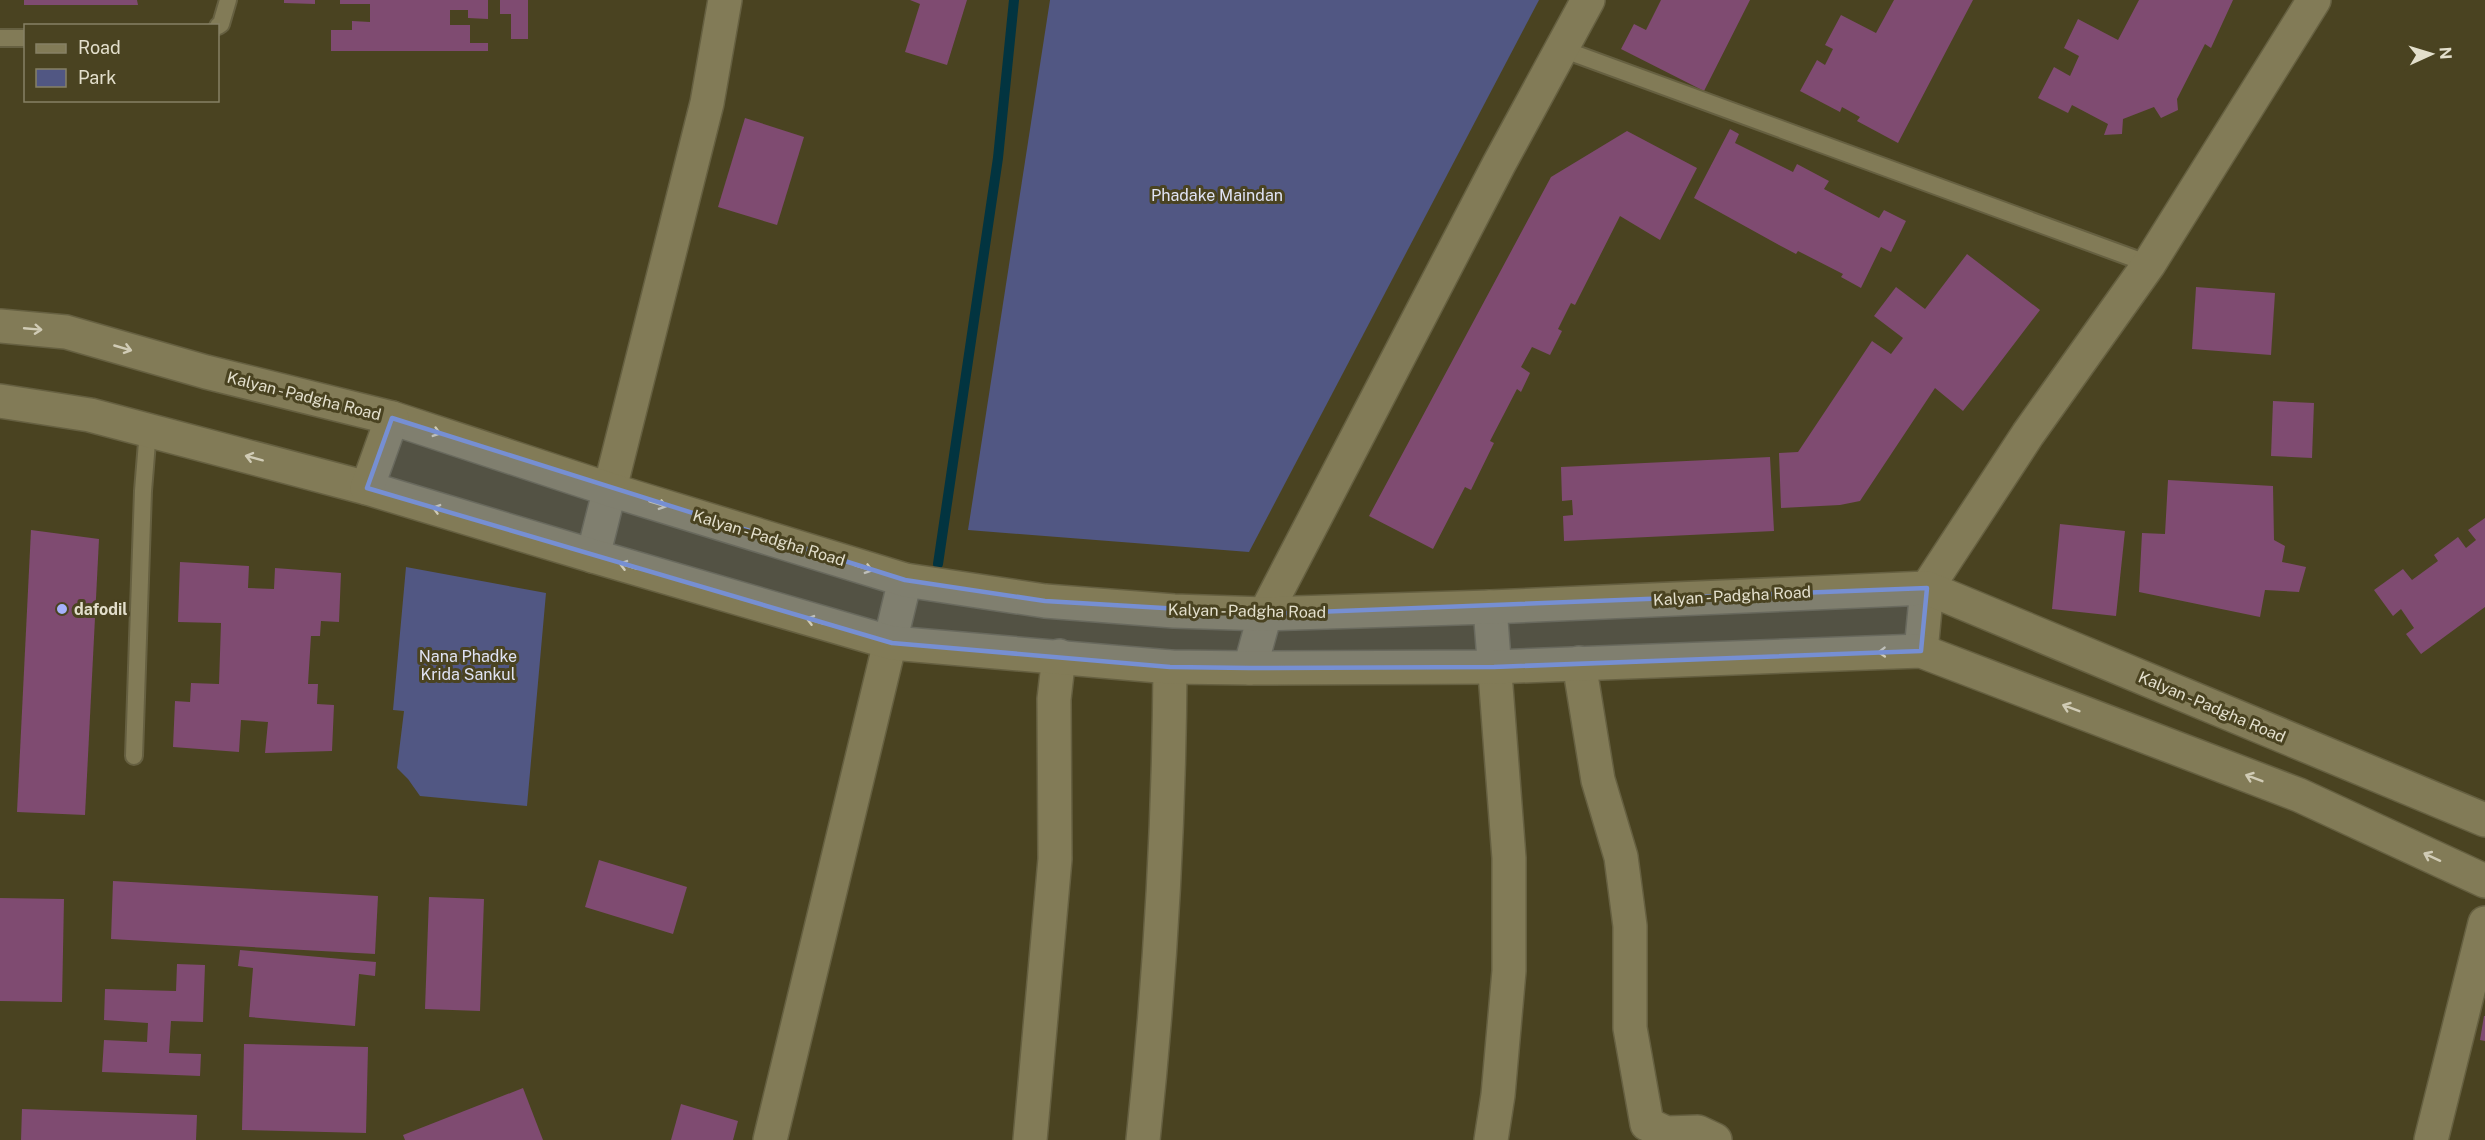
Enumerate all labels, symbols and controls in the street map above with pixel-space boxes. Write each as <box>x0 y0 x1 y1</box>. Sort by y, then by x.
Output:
legend <box>24 24 219 102</box>
north arrow <box>2401 24 2461 84</box>
text: Road <box>78 37 121 58</box>
text: N <box>2436 46 2455 60</box>
text: Park <box>78 67 116 88</box>
park label: Phadake Maindan <box>1151 186 1283 205</box>
one-way arrow <box>23 324 43 335</box>
one-way arrow <box>113 343 132 354</box>
street label: Kalyan - Padgha Road <box>225 368 383 424</box>
one-way arrow <box>422 427 441 438</box>
one-way arrow <box>244 451 263 463</box>
one-way arrow <box>648 499 667 510</box>
one-way arrow <box>432 504 451 515</box>
street label: Kalyan - Padgha Road <box>691 506 847 570</box>
one-way arrow <box>619 560 638 571</box>
one-way arrow <box>854 563 873 574</box>
street label: Kalyan - Padgha Road <box>1653 582 1811 610</box>
place label: dafodil <box>74 600 128 619</box>
street label: Kalyan - Padgha Road <box>1168 600 1326 622</box>
marker: dafodil <box>55 602 69 616</box>
one-way arrow <box>806 614 825 626</box>
one-way arrow <box>1878 646 1898 657</box>
park label: Nana Phadke Krida Sankul <box>419 647 517 684</box>
street label: Kalyan - Padgha Road <box>2135 667 2289 747</box>
one-way arrow <box>2063 702 2081 713</box>
one-way arrow <box>2245 772 2263 783</box>
one-way arrow <box>2423 850 2441 862</box>

